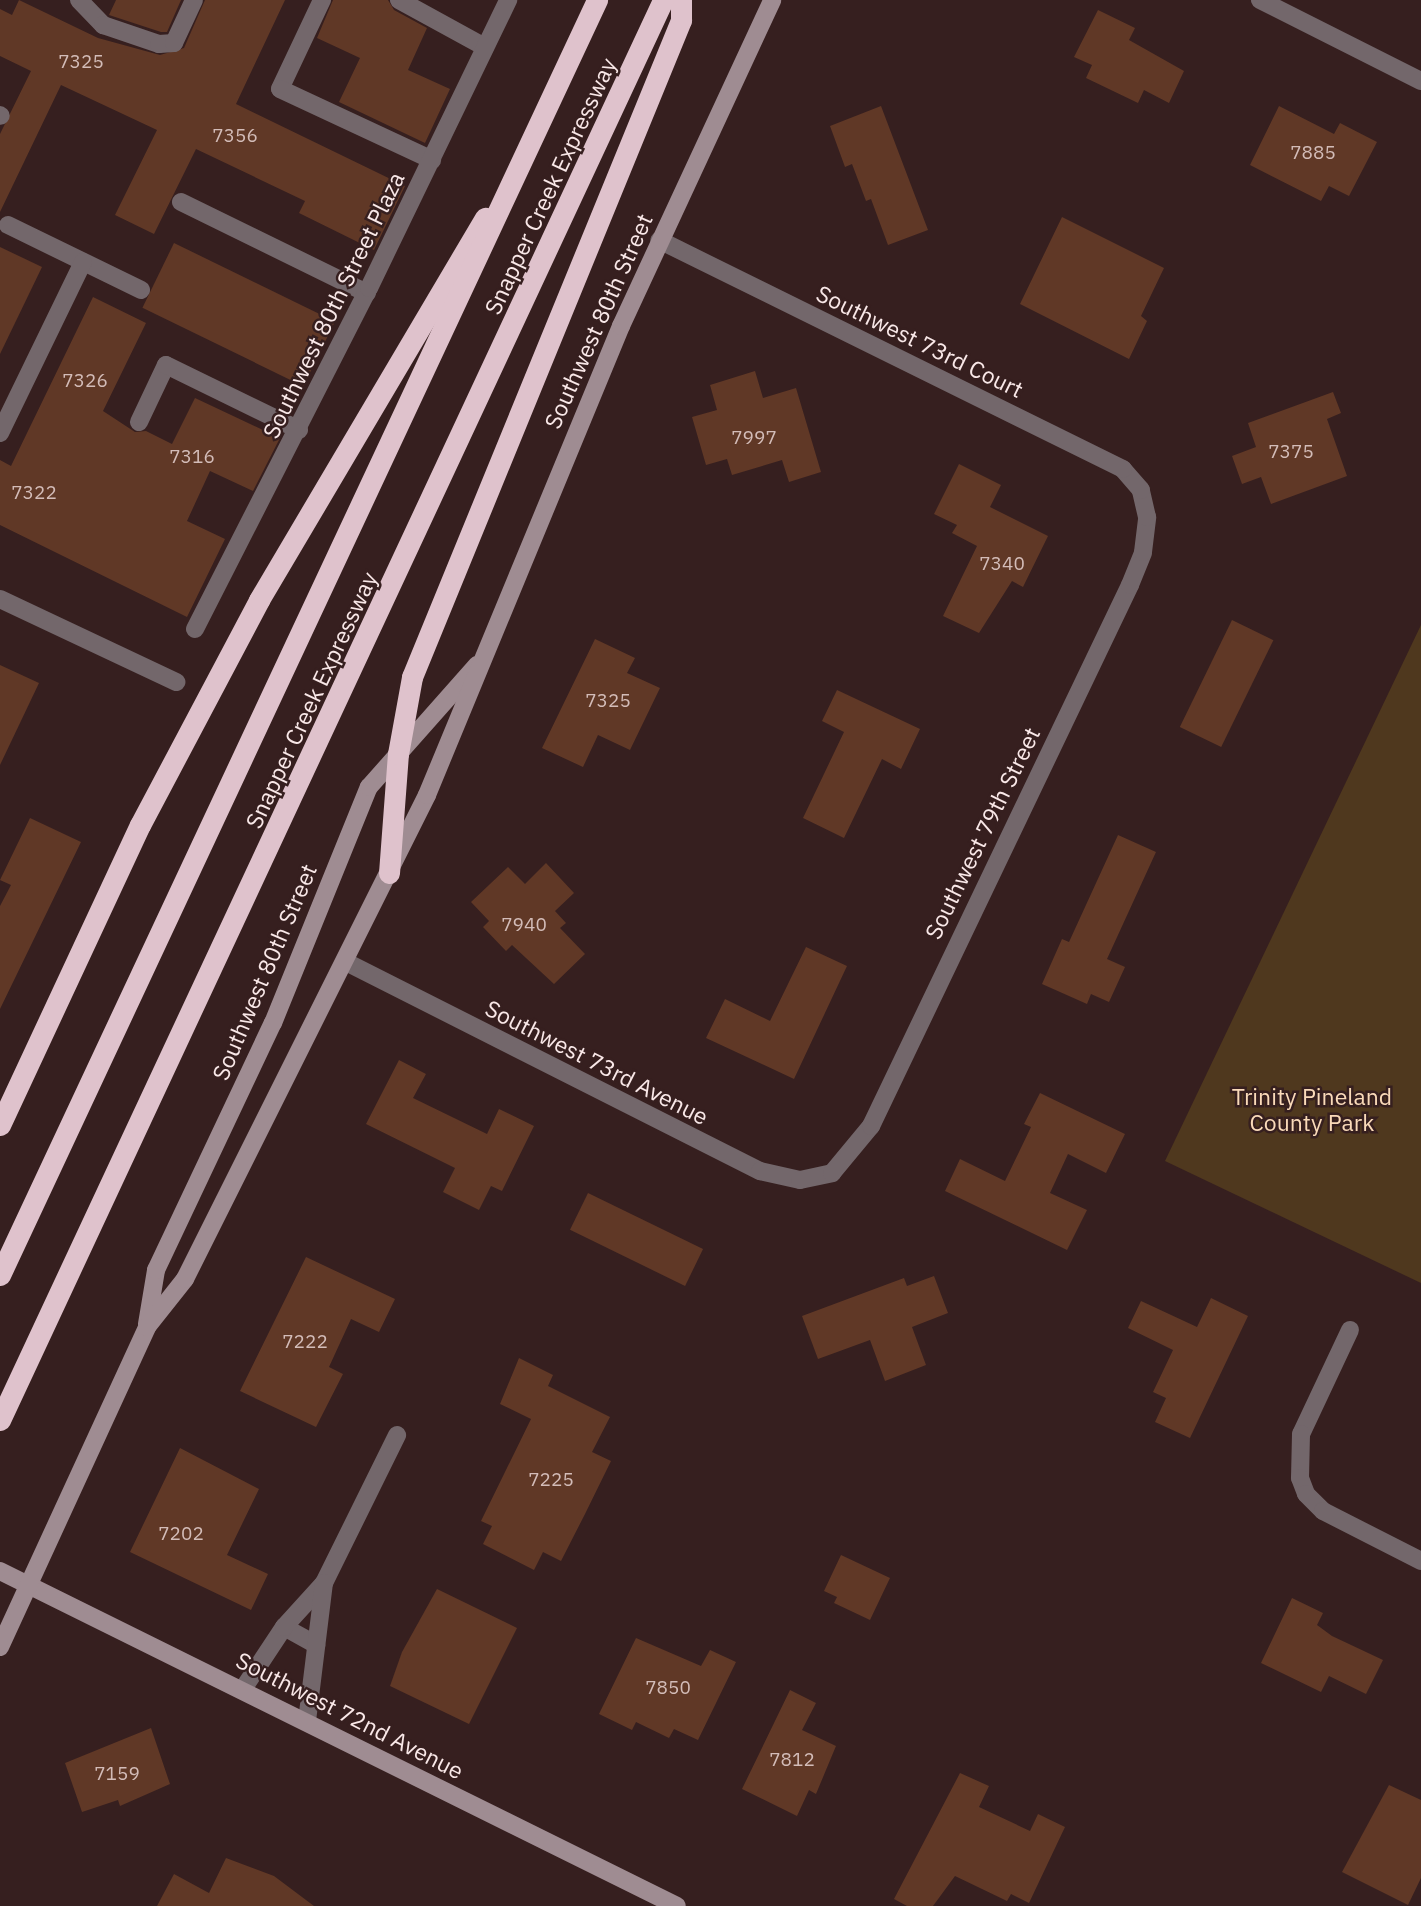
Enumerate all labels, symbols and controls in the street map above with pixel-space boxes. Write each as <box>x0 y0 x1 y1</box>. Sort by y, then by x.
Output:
house number: 7325 <box>58 51 104 73</box>
street label: Snapper Creek Expressway <box>478 53 622 319</box>
house number: 7356 <box>212 125 258 147</box>
house number: 7885 <box>1290 142 1336 164</box>
street label: Southwest 80th Street Plaza <box>256 167 410 443</box>
street label: Southwest 80th Street <box>538 209 658 433</box>
street label: Southwest 73rd Court <box>812 279 1028 403</box>
house number: 7326 <box>62 370 108 392</box>
house number: 7997 <box>731 427 777 449</box>
house number: 7375 <box>1268 441 1314 463</box>
house number: 7316 <box>169 446 215 468</box>
house number: 7322 <box>11 482 57 504</box>
house number: 7340 <box>979 553 1025 575</box>
street label: Snapper Creek Expressway <box>239 567 383 833</box>
house number: 7325 <box>585 690 631 712</box>
street label: Southwest 79th Street <box>919 723 1045 943</box>
street label: Southwest 80th Street <box>206 860 322 1084</box>
house number: 7940 <box>501 914 547 936</box>
street label: Southwest 73rd Avenue <box>481 994 713 1130</box>
park label: Trinity Pineland County Park <box>1232 1082 1392 1136</box>
house number: 7222 <box>282 1331 328 1353</box>
house number: 7225 <box>528 1469 574 1491</box>
house number: 7202 <box>158 1523 204 1545</box>
street label: Southwest 72nd Avenue <box>232 1646 468 1784</box>
house number: 7850 <box>645 1677 691 1699</box>
house number: 7812 <box>769 1749 815 1771</box>
house number: 7159 <box>94 1763 140 1785</box>

